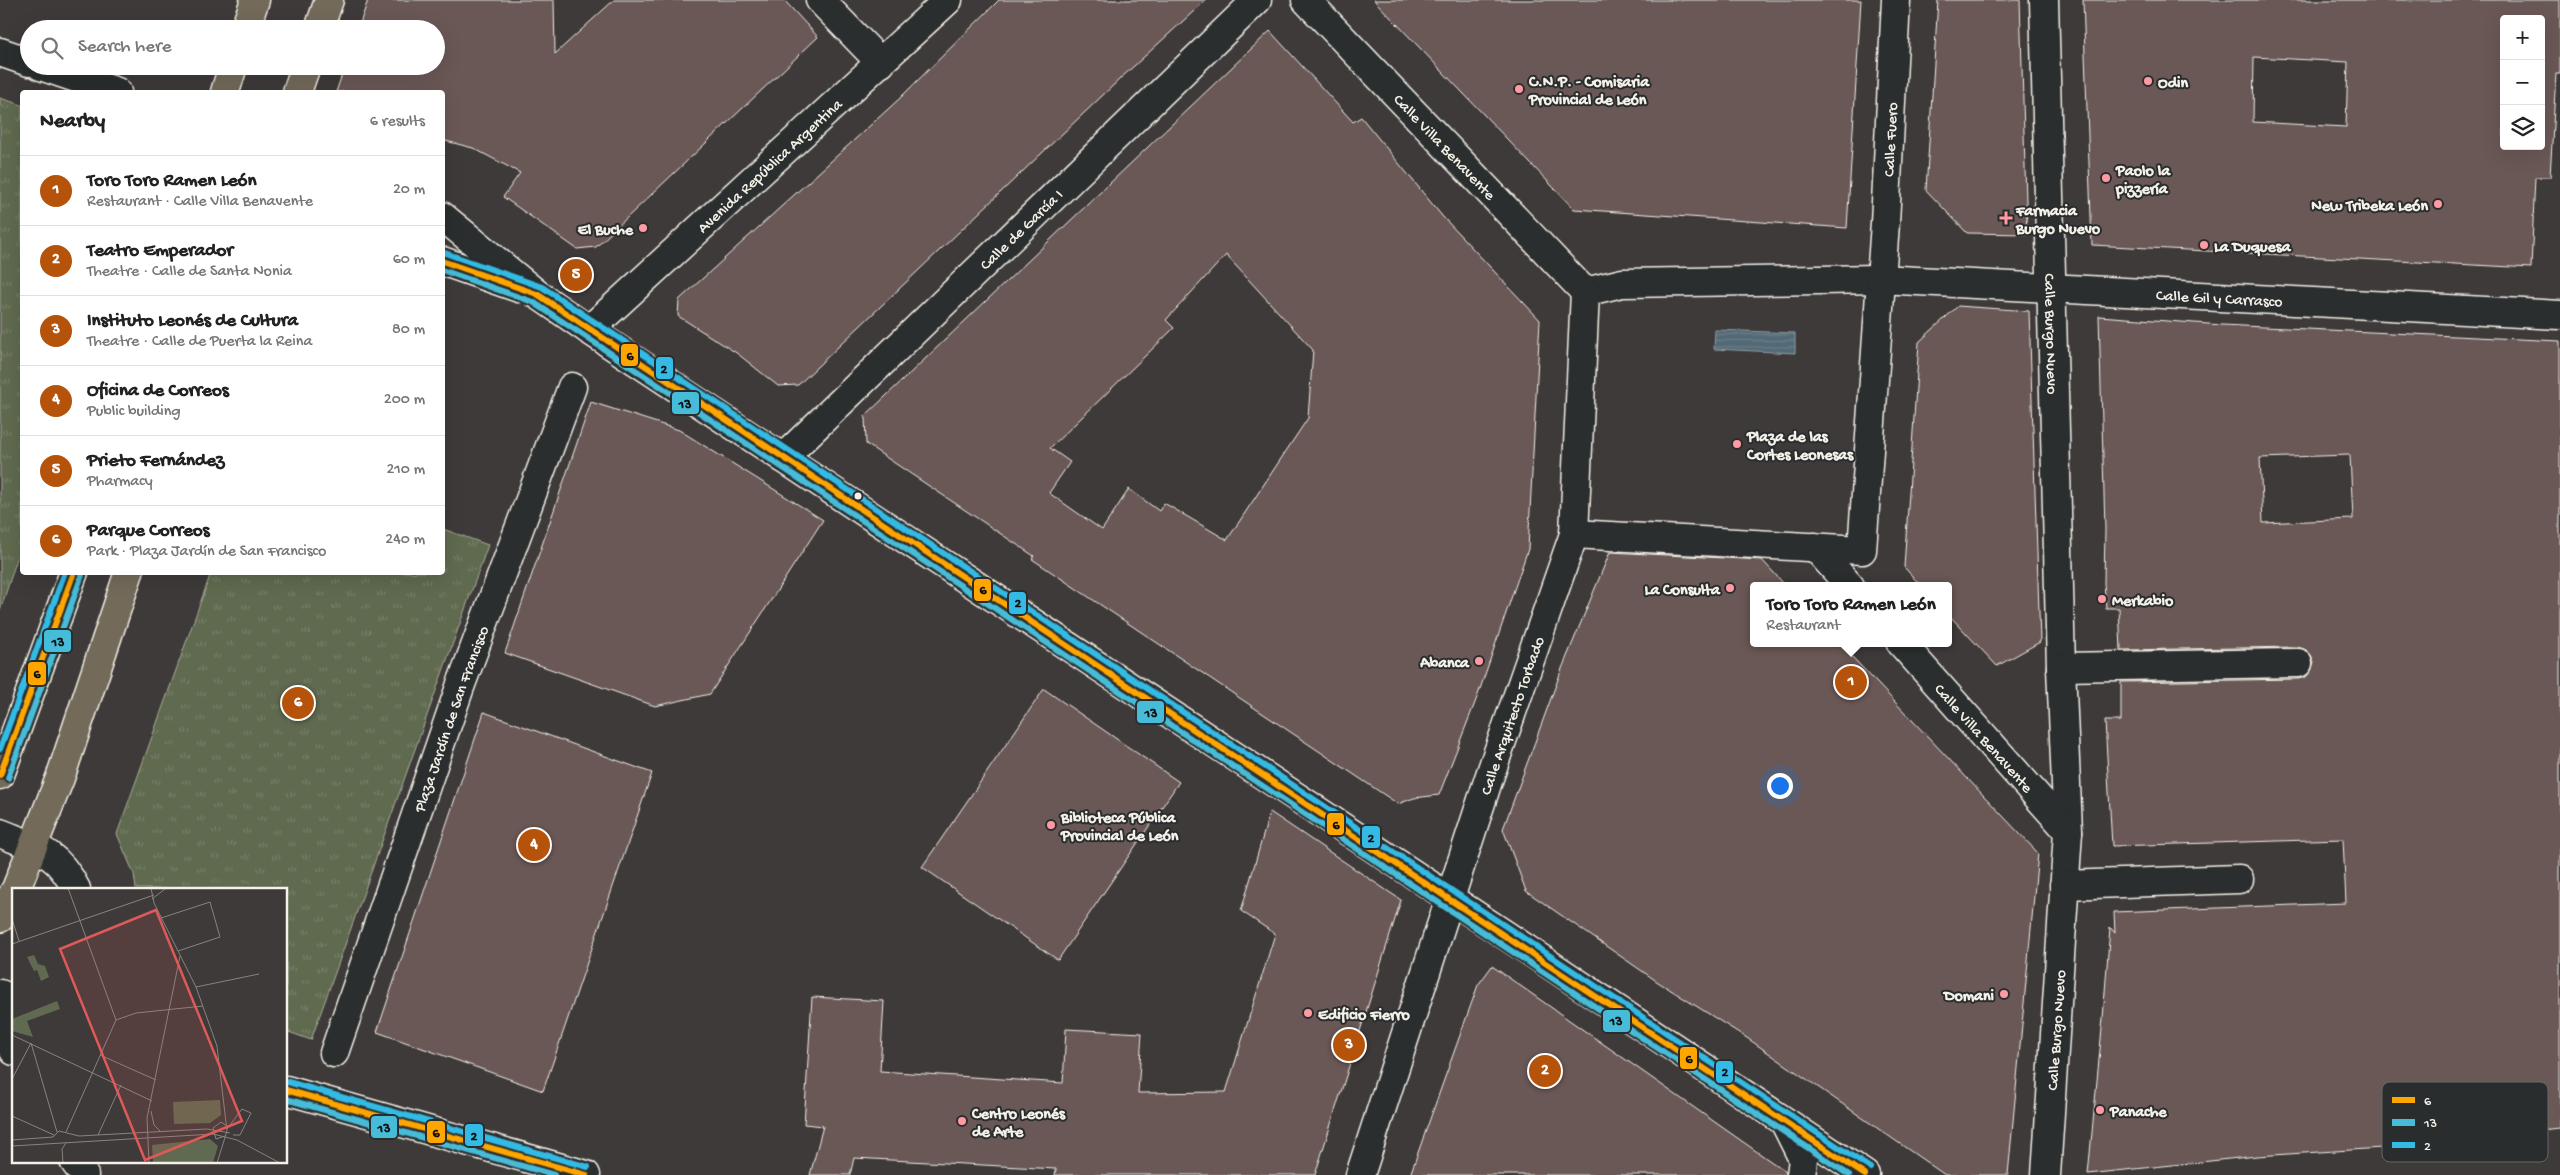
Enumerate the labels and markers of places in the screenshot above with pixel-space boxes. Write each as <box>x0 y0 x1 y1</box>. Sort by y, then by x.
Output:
place label: C.N.P. - Comisaria Provincial de León <box>1528 74 1650 111</box>
marker: Odin <box>2142 75 2154 87</box>
place label: Odin <box>2158 75 2188 94</box>
marker: C.N.P. - Comisaria Provincial de León <box>1513 83 1525 95</box>
place label: Paolo la pizzería <box>2115 163 2171 200</box>
marker: Paolo la pizzería <box>2100 172 2112 184</box>
place label: New Tribeka León <box>2311 198 2428 217</box>
marker: New Tribeka León <box>2432 198 2444 210</box>
place label: Farmacia Burgo Nuevo <box>2015 203 2101 240</box>
marker: Farmacia Burgo Nuevo <box>2000 212 2012 224</box>
place label: El Buche <box>578 222 634 241</box>
marker: El Buche <box>637 222 649 234</box>
marker: La Duquesa <box>2198 239 2210 251</box>
place label: La Duquesa <box>2214 239 2292 258</box>
pin: 5 <box>560 256 592 294</box>
place label: Plaza de las Cortes Leonesas <box>1746 429 1854 466</box>
marker: Plaza de las Cortes Leonesas <box>1731 438 1743 450</box>
unlabelled marker <box>853 491 863 501</box>
place label: La Consulta <box>1645 582 1721 601</box>
marker: La Consulta <box>1724 582 1736 594</box>
marker: Merkabio <box>2096 593 2108 605</box>
place label: Merkabio <box>2112 593 2174 612</box>
place label: Abanca <box>1419 655 1470 674</box>
marker: Abanca <box>1473 655 1485 667</box>
pin: 1 <box>1835 663 1867 701</box>
pin: 6 <box>282 684 314 722</box>
place label: Biblioteca Pública Provincial de León <box>1060 810 1179 847</box>
marker: Biblioteca Pública Provincial de León <box>1045 819 1057 831</box>
pin: 4 <box>518 826 550 864</box>
place label: Domani <box>1942 988 1995 1007</box>
marker: Domani <box>1998 988 2010 1000</box>
place label: Edificio Fierro <box>1318 1006 1410 1026</box>
marker: Edificio Fierro <box>1302 1007 1314 1019</box>
pin: 3 <box>1333 1026 1365 1064</box>
pin: 2 <box>1529 1052 1561 1090</box>
marker: Panache <box>2094 1104 2106 1116</box>
place label: Panache <box>2109 1104 2167 1123</box>
place label: Centro Leonés de Arte <box>971 1106 1066 1143</box>
marker: Centro Leonés de Arte <box>956 1115 968 1127</box>

